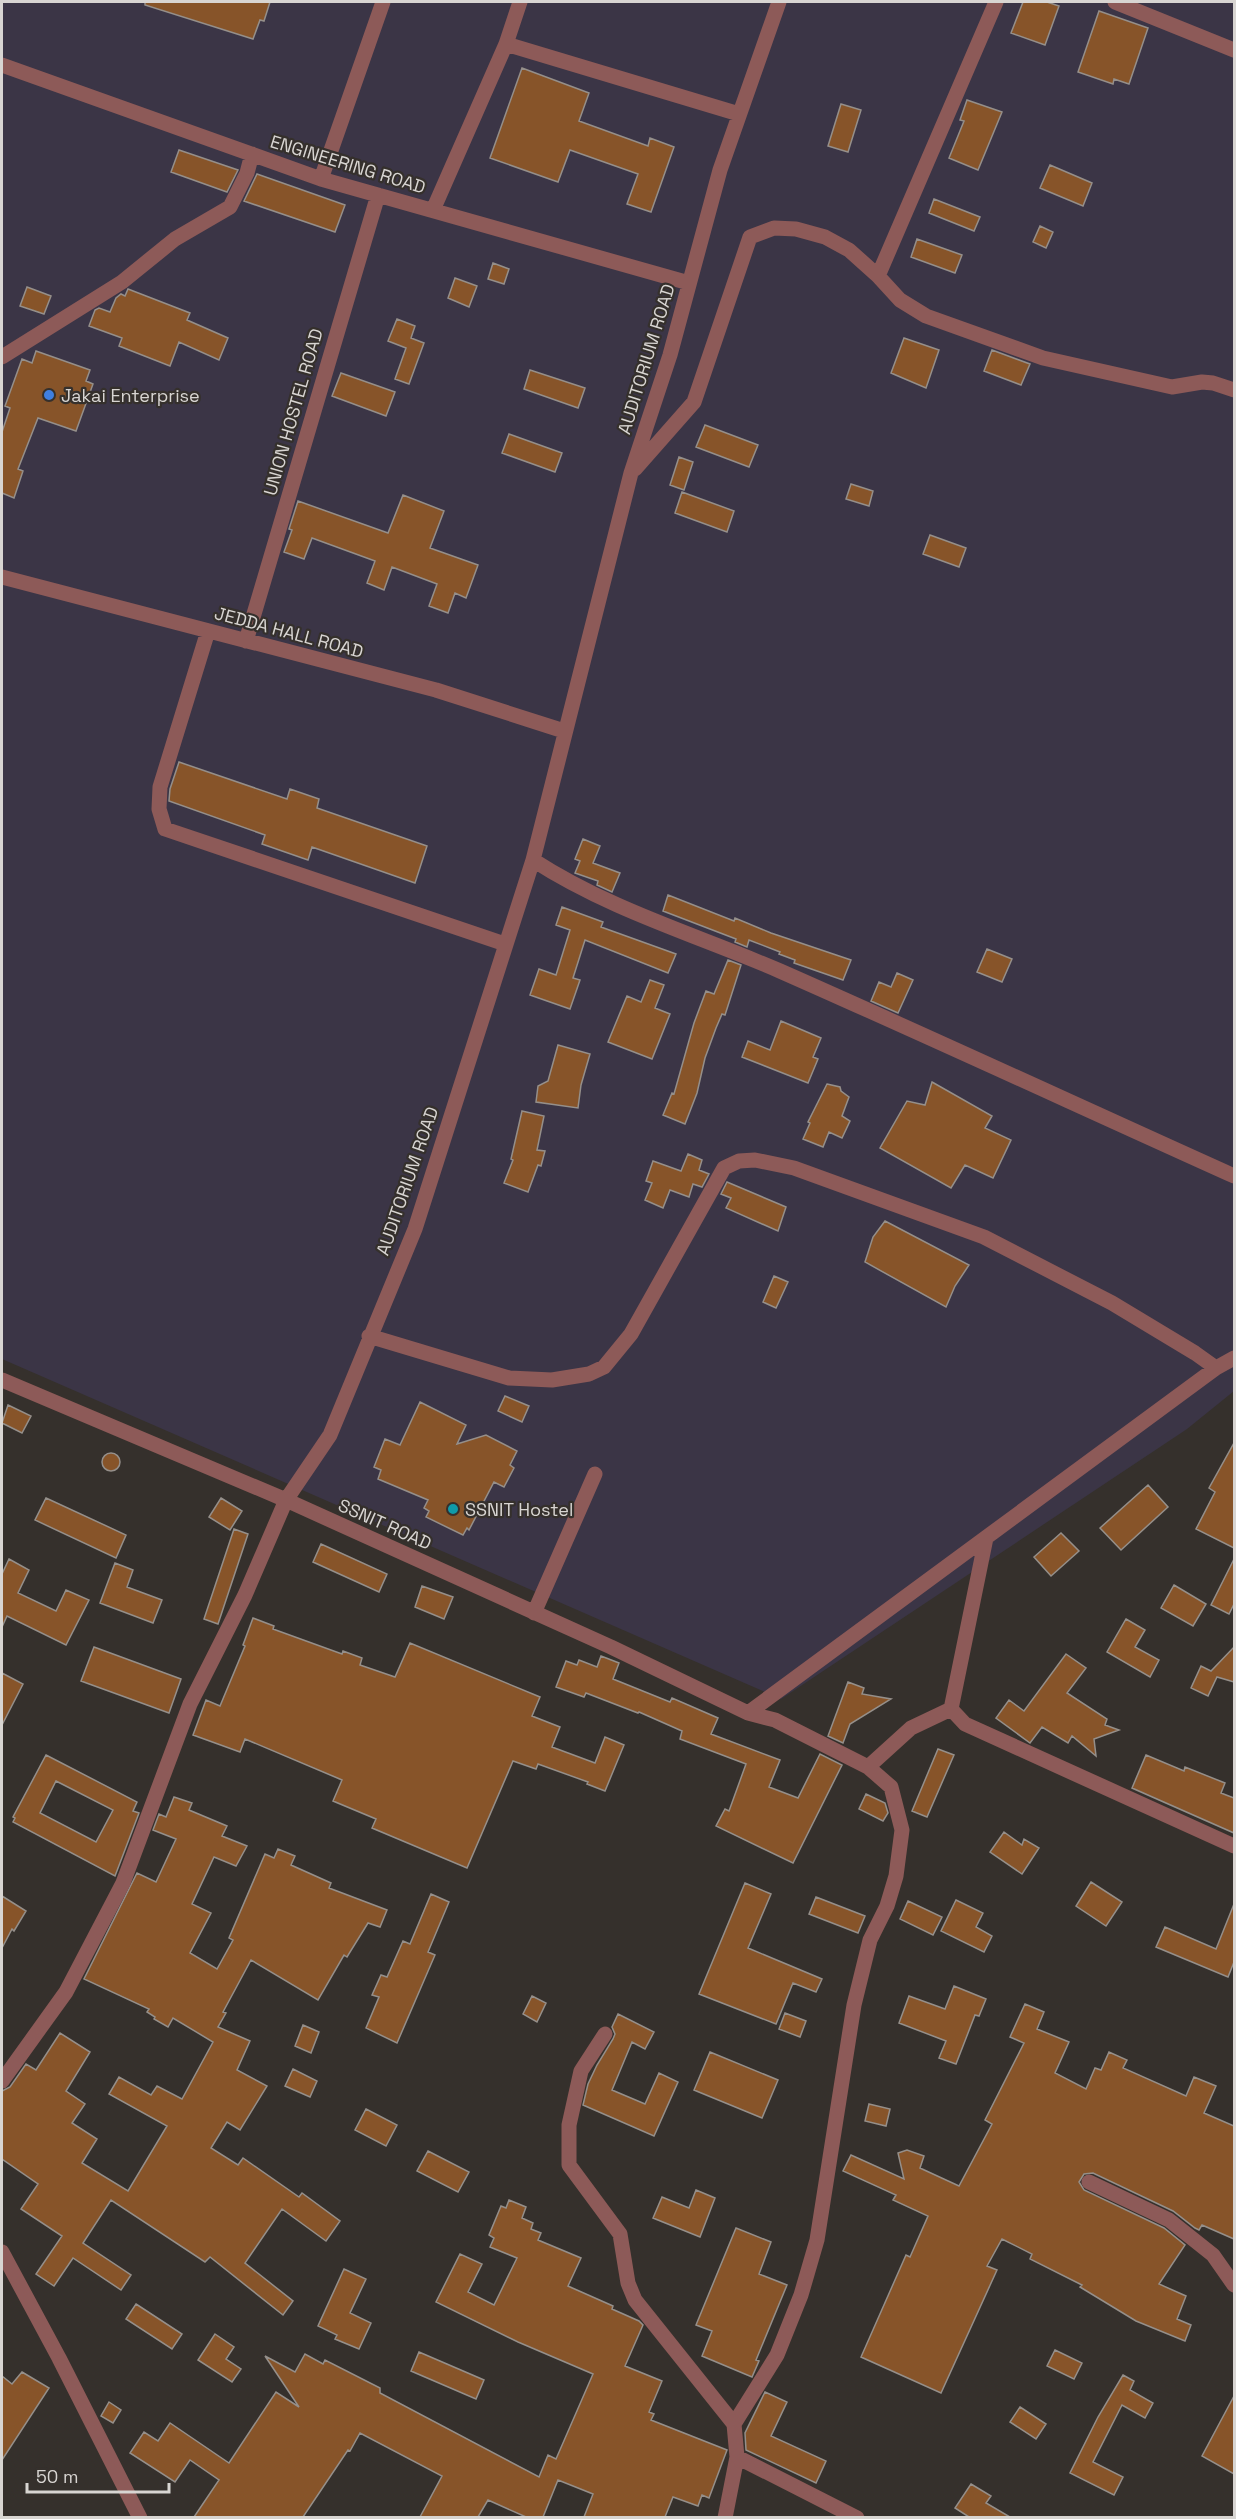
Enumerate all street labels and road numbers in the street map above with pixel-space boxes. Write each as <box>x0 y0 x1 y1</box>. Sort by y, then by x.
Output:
street label: ENGINEERING ROAD <box>268 129 428 199</box>
street label: AUDITORIUM ROAD <box>612 281 680 437</box>
street label: UNION HOSTEL ROAD <box>258 326 328 498</box>
street label: JEDDA HALL ROAD <box>212 601 366 663</box>
street label: AUDITORIUM ROAD <box>371 1104 443 1258</box>
street label: SSNIT ROAD <box>335 1493 435 1555</box>

